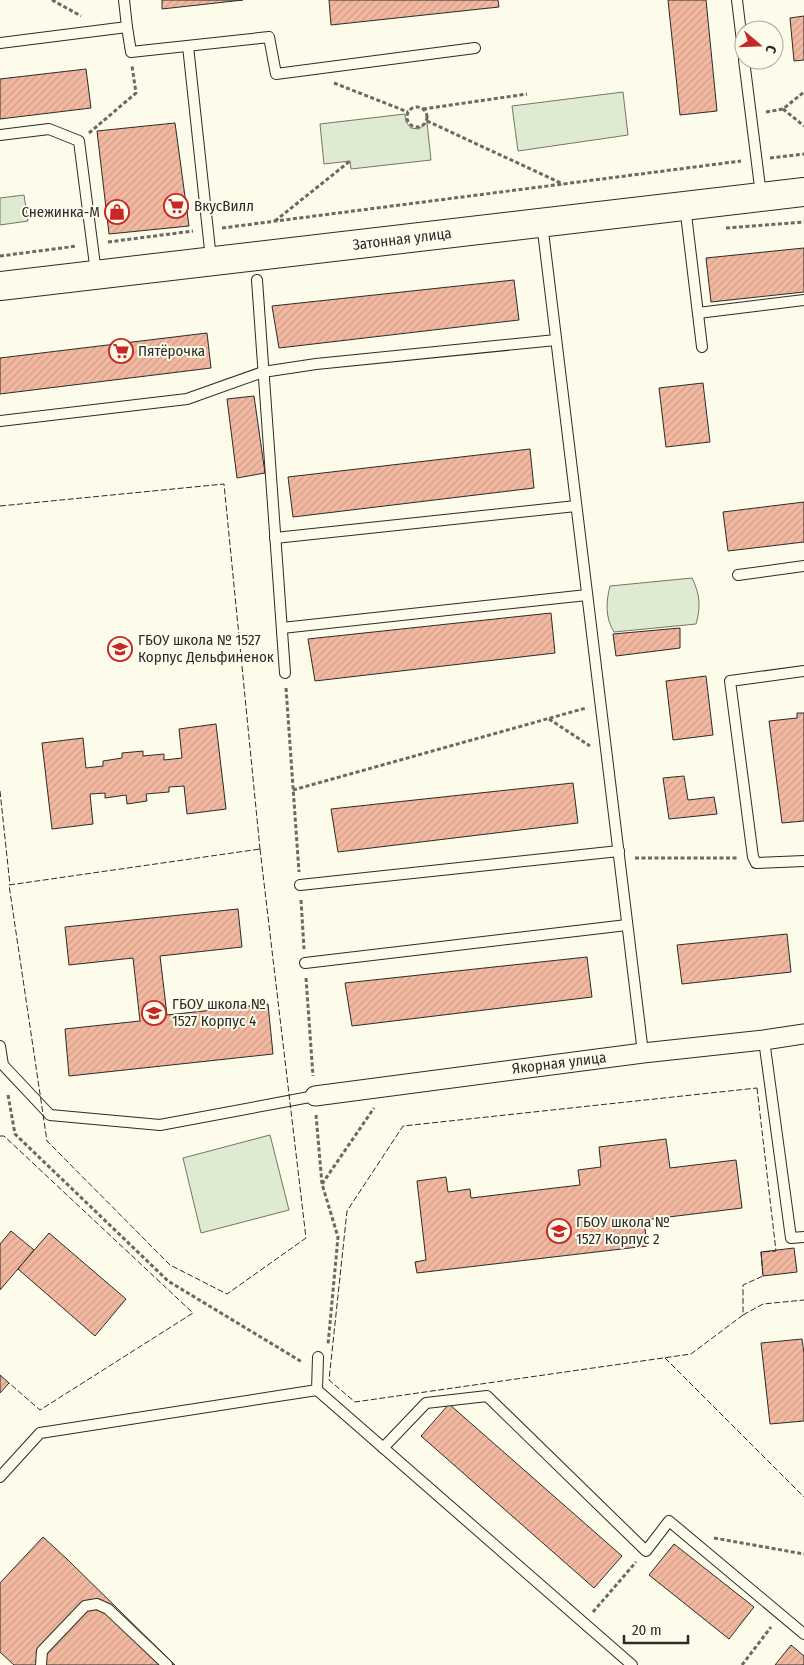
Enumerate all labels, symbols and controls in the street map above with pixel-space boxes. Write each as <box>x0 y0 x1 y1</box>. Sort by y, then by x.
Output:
north arrow <box>734 20 784 70</box>
text: С <box>761 43 780 56</box>
supermarket icon: ВкусВилл <box>163 193 189 219</box>
place label: ВкусВилл <box>194 197 254 215</box>
shop icon: Снежинка-М <box>104 199 130 225</box>
place label: Снежинка-М <box>21 203 100 221</box>
street label: Затонная улица <box>351 224 453 254</box>
supermarket icon: Пятёрочка <box>108 338 134 364</box>
place label: Пятёрочка <box>138 342 205 360</box>
place label: ГБОУ школа № 1527 Корпус Дельфиненок <box>138 631 274 666</box>
school or university icon: ГБОУ школа № 1527 Корпус Дельфиненок <box>107 636 133 662</box>
place label: ГБОУ школа № 1527 Корпус 4 <box>172 995 266 1030</box>
school or university icon: ГБОУ школа № 1527 Корпус 4 <box>141 1000 167 1026</box>
street label: Якорная улица <box>511 1048 607 1078</box>
place label: ГБОУ школа № 1527 Корпус 2 <box>576 1213 670 1248</box>
school or university icon: ГБОУ школа № 1527 Корпус 2 <box>546 1218 572 1244</box>
scale bar <box>624 1612 688 1644</box>
text: 20 m <box>632 1621 662 1639</box>

